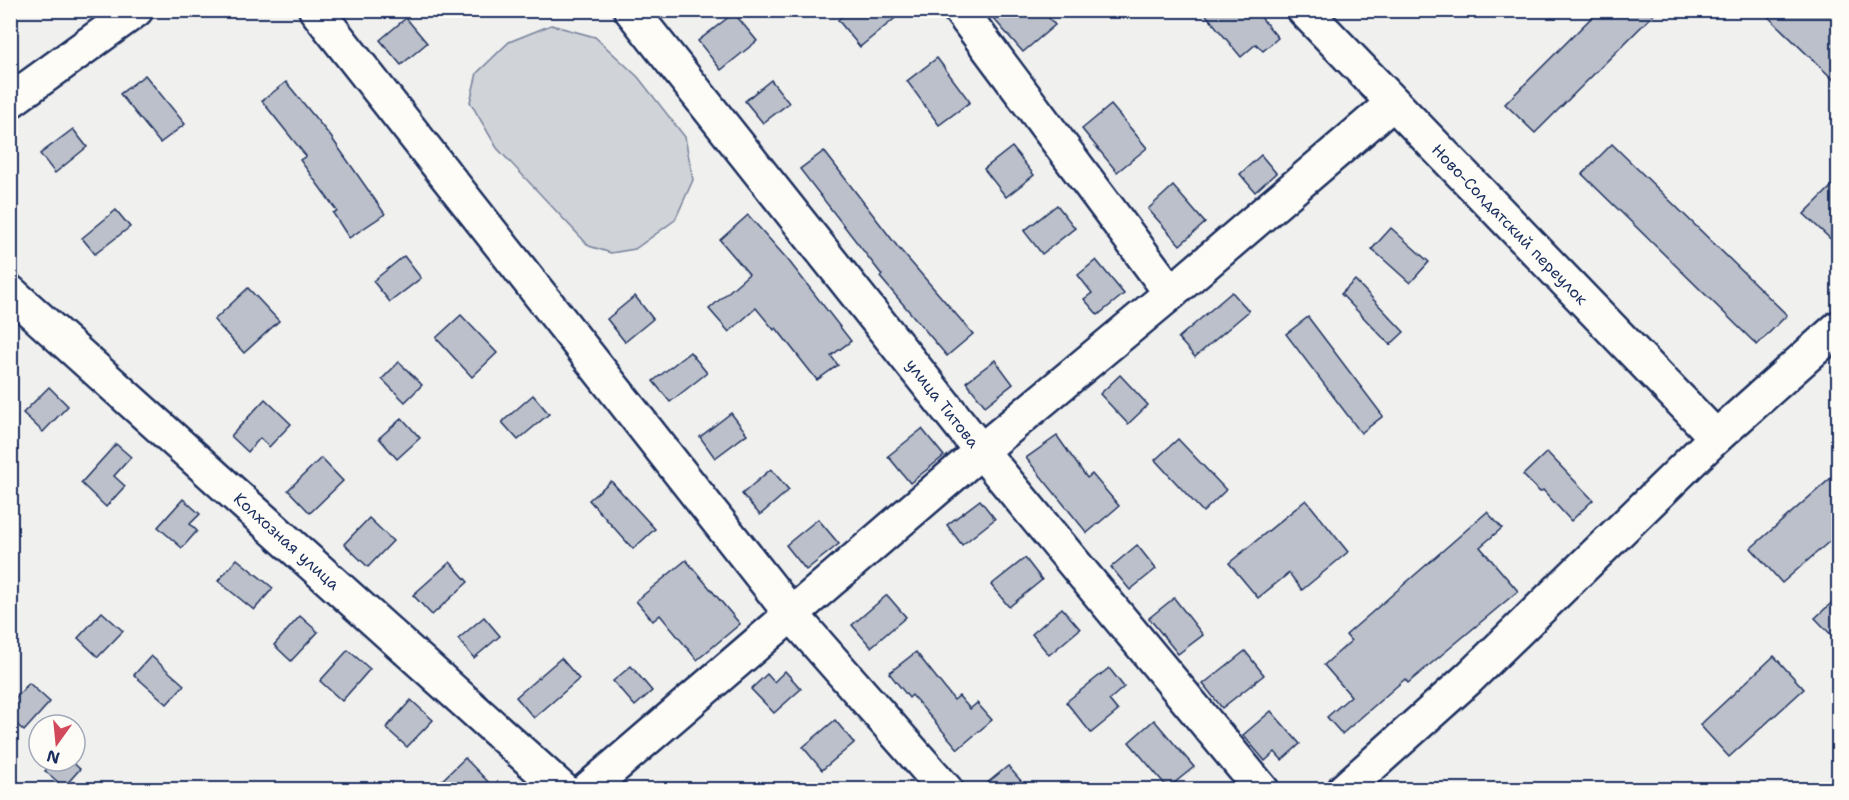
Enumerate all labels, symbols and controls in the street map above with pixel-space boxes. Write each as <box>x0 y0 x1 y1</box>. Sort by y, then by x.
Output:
street label: Ново-Солдатский переулок <box>1427 139 1592 310</box>
street label: улица Титова <box>901 354 984 452</box>
street label: Колхозная улица <box>229 488 344 595</box>
north arrow <box>27 713 87 773</box>
text: N <box>44 745 62 769</box>

